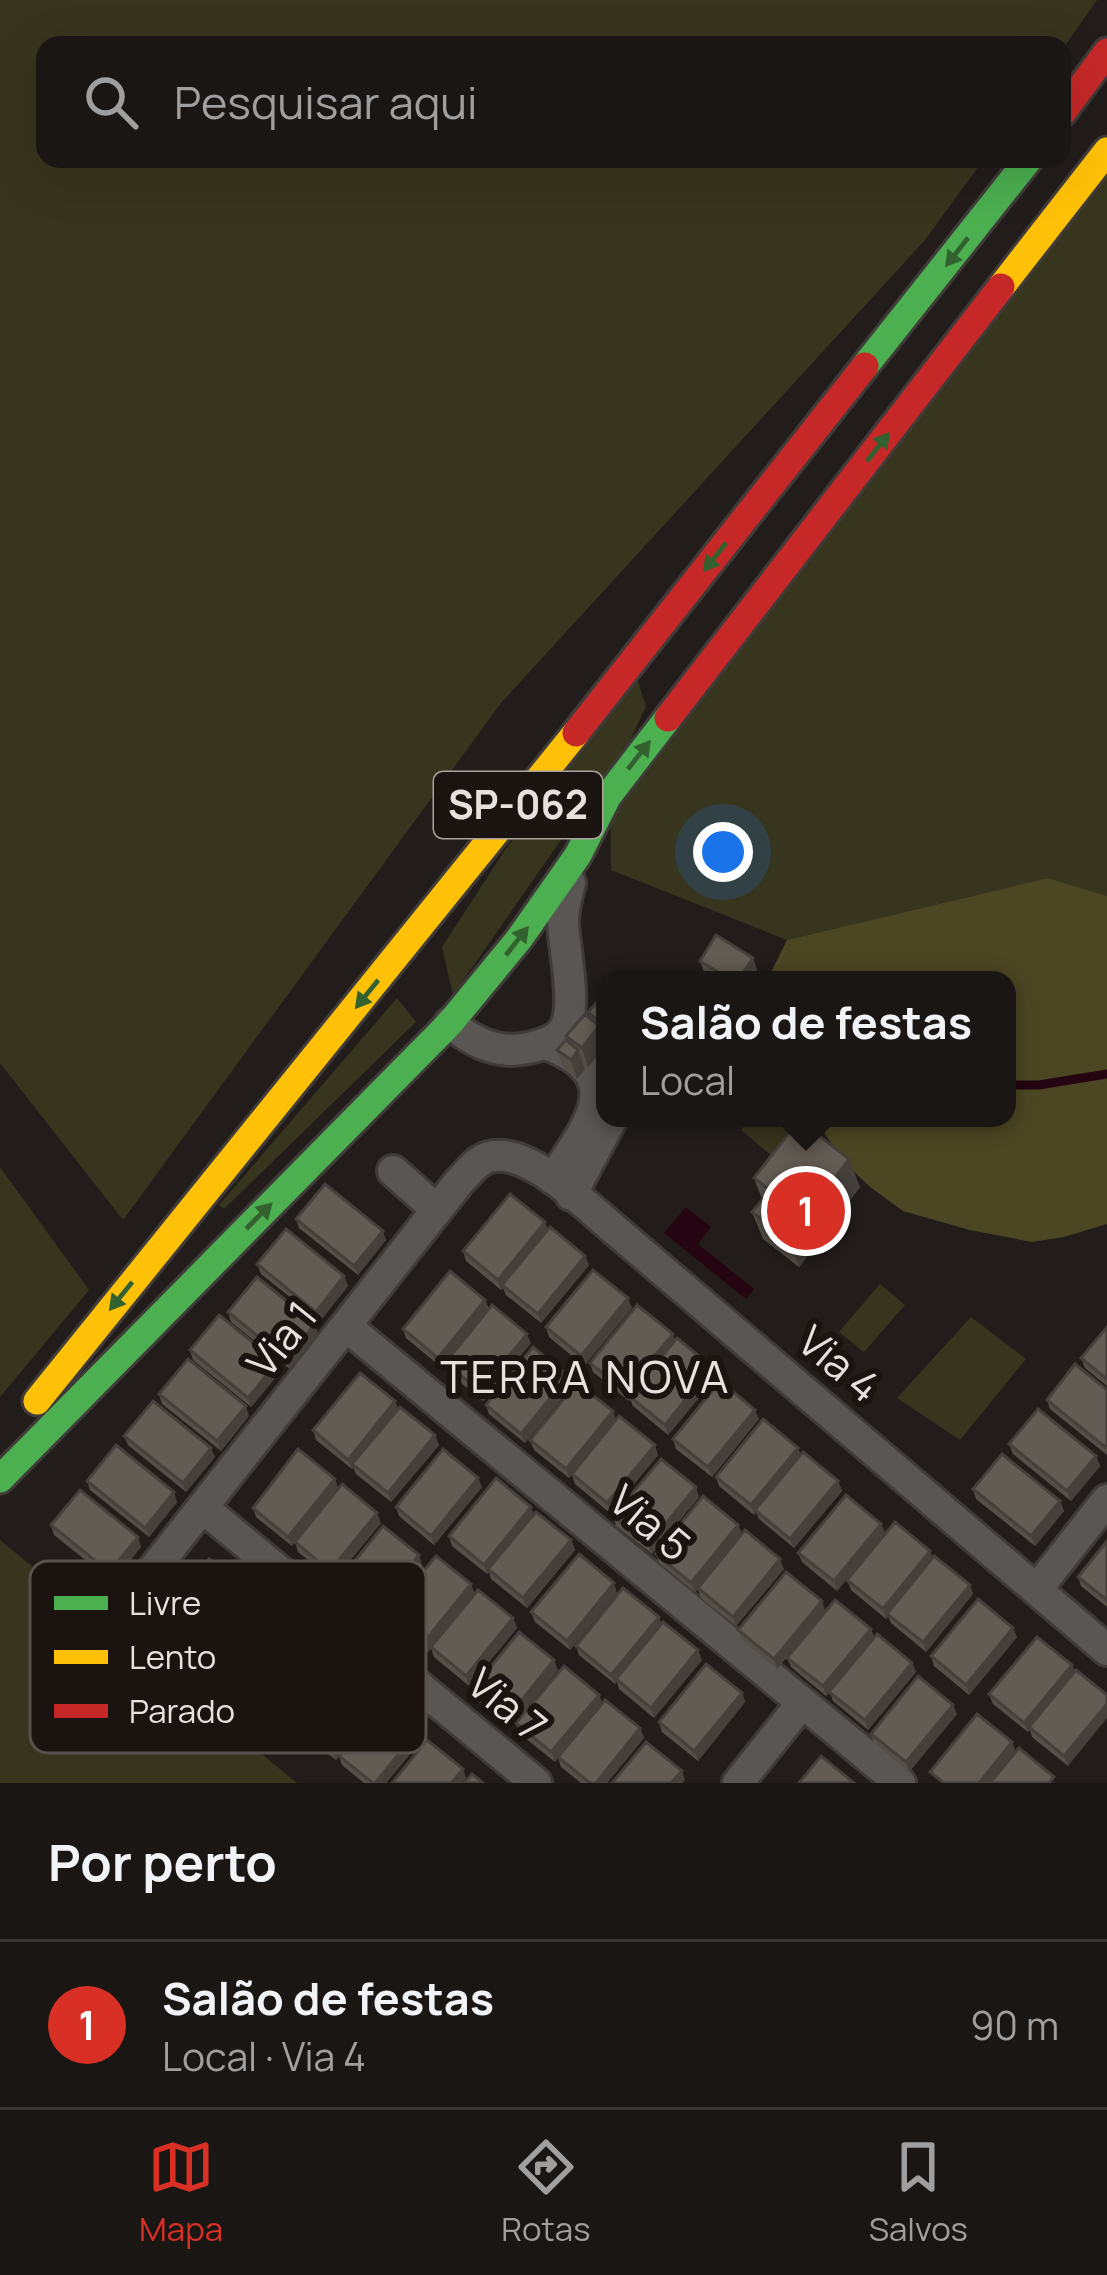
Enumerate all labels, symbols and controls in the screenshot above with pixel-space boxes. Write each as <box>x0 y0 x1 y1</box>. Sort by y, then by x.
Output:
search box <box>36 36 1071 168</box>
icon: search <box>78 69 144 135</box>
text: Pesquisar aqui <box>174 71 478 133</box>
one-way arrow <box>945 236 970 267</box>
one-way arrow <box>865 432 890 463</box>
one-way arrow <box>703 542 728 573</box>
one-way arrow <box>626 740 651 771</box>
road number: SP-062 <box>434 772 602 838</box>
your location <box>693 822 753 882</box>
one-way arrow <box>504 925 529 957</box>
popup <box>596 971 1016 1127</box>
one-way arrow <box>355 978 380 1009</box>
text: Salão de festas <box>640 991 972 1053</box>
text: Local <box>640 1053 735 1107</box>
pin: 1 <box>767 1166 845 1256</box>
one-way arrow <box>245 1202 273 1230</box>
one-way arrow <box>109 1281 134 1312</box>
street label: Via 1 <box>233 1288 330 1389</box>
street label: Via 4 <box>786 1312 893 1415</box>
district label: TERRA NOVA <box>440 1345 732 1407</box>
street label: Via 5 <box>597 1471 704 1573</box>
legend <box>30 1561 426 1753</box>
text: Livre <box>129 1580 201 1625</box>
text: Lento <box>129 1634 216 1679</box>
street label: Via 7 <box>456 1654 560 1754</box>
text: Parado <box>129 1688 235 1733</box>
text: Por perto <box>48 1827 277 1896</box>
text: Salão de festas <box>162 1967 494 2029</box>
text: 1 <box>78 1998 96 2052</box>
text: 90 m <box>970 1998 1059 2052</box>
text: Local · Via 4 <box>162 2029 366 2083</box>
tab: Mapa <box>139 2134 223 2251</box>
tab: Rotas <box>501 2134 590 2251</box>
tab: Salvos <box>869 2134 968 2251</box>

